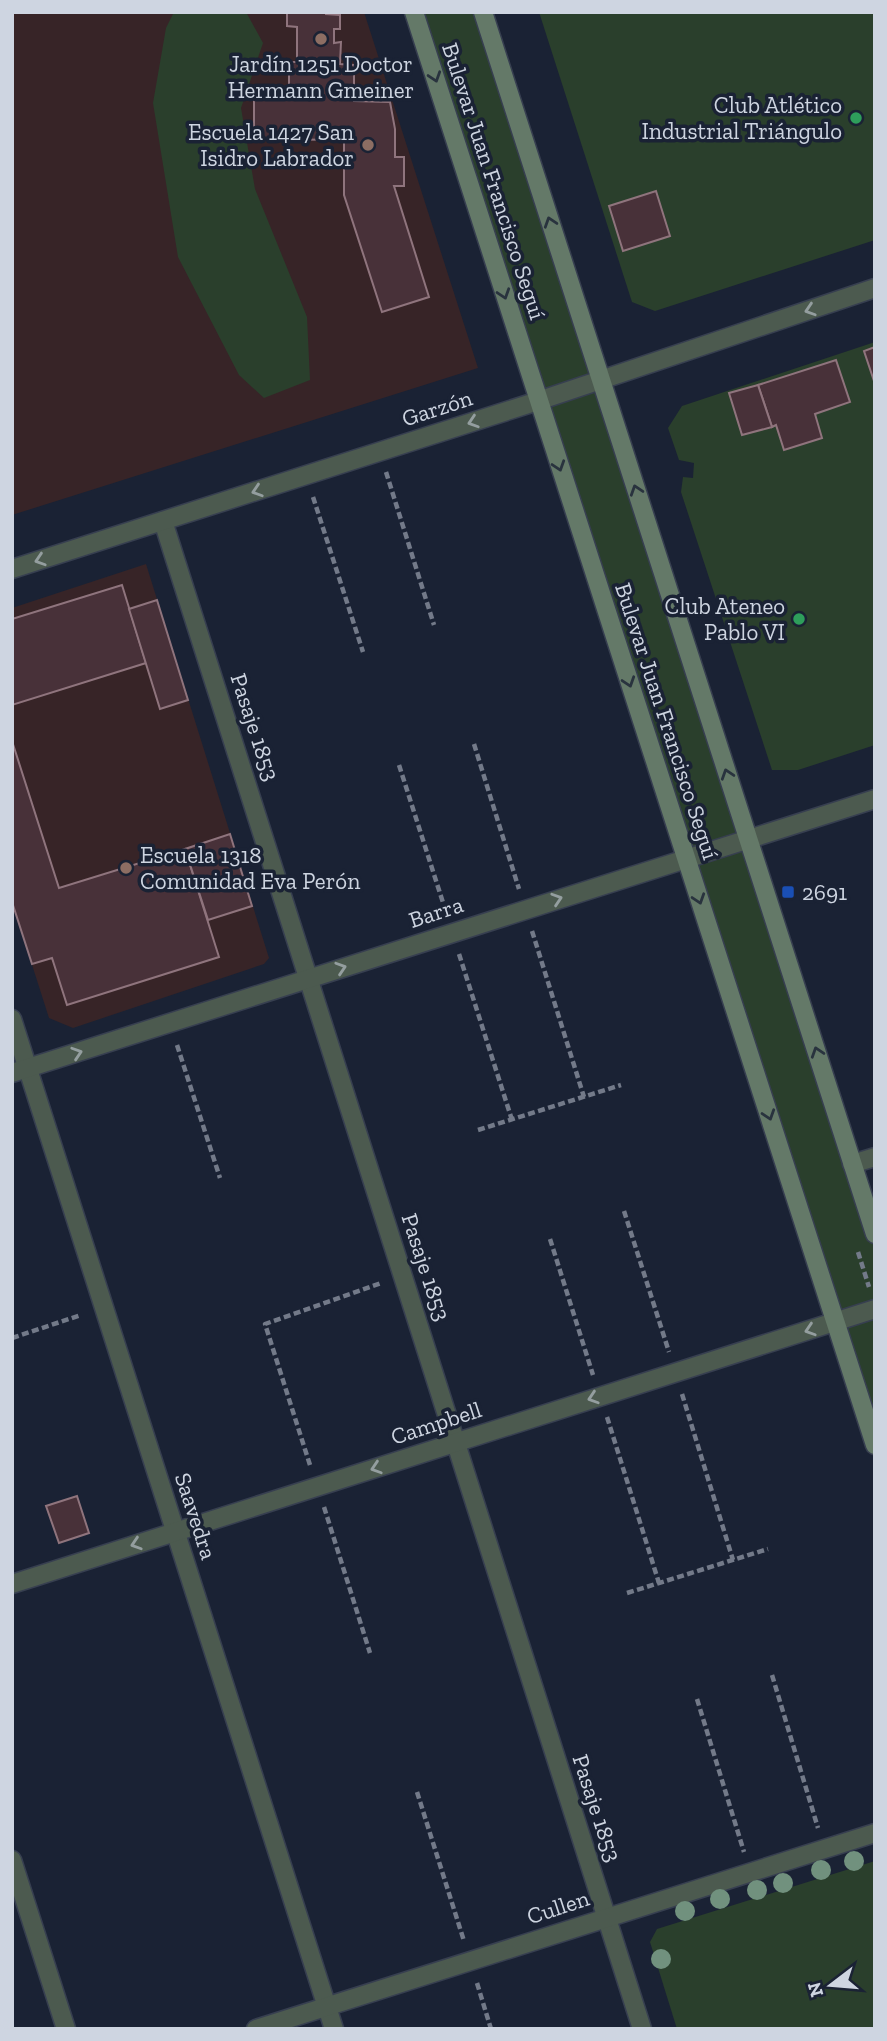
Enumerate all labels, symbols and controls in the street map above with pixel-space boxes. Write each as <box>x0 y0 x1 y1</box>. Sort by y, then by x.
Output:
marker: Jardín 1251 Doctor Hermann Gmeiner <box>313 31 329 47</box>
street label: Bulevar Juan Francisco Seguí <box>436 39 552 323</box>
place label: Jardín 1251 Doctor Hermann Gmeiner <box>228 50 414 104</box>
one-way arrow <box>426 71 441 83</box>
place label: Club Atlético Industrial Triángulo <box>641 91 842 145</box>
marker: Club Atlético Industrial Triángulo <box>848 110 864 126</box>
place label: Escuela 1427 San Isidro Labrador <box>188 118 354 172</box>
marker: Escuela 1427 San Isidro Labrador <box>360 137 376 153</box>
one-way arrow <box>544 216 558 228</box>
one-way arrow <box>496 287 511 299</box>
one-way arrow <box>804 302 817 316</box>
street label: Garzón <box>398 384 476 432</box>
one-way arrow <box>468 413 480 428</box>
one-way arrow <box>551 459 566 471</box>
one-way arrow <box>251 483 263 497</box>
one-way arrow <box>630 485 644 497</box>
one-way arrow <box>34 552 47 566</box>
street label: Bulevar Juan Francisco Seguí <box>609 579 725 863</box>
place label: Club Ateneo Pablo VI <box>665 592 785 646</box>
marker: Club Ateneo Pablo VI <box>791 611 807 627</box>
street label: Pasaje 1853 <box>224 670 286 784</box>
one-way arrow <box>621 676 636 688</box>
one-way arrow <box>721 768 735 781</box>
place label: Escuela 1318 Comunidad Eva Perón <box>140 841 360 895</box>
marker: Escuela 1318 Comunidad Eva Perón <box>118 860 134 876</box>
place label: 2691 <box>802 878 847 906</box>
marker: 2691 <box>780 884 796 900</box>
street label: Barra <box>405 890 467 934</box>
one-way arrow <box>691 892 705 905</box>
one-way arrow <box>551 893 563 907</box>
one-way arrow <box>334 962 346 977</box>
one-way arrow <box>71 1046 83 1061</box>
one-way arrow <box>810 1046 825 1058</box>
one-way arrow <box>760 1109 775 1121</box>
street label: Pasaje 1853 <box>395 1210 457 1324</box>
one-way arrow <box>804 1321 816 1336</box>
one-way arrow <box>587 1390 599 1405</box>
street label: Campbell <box>387 1395 485 1451</box>
one-way arrow <box>371 1460 383 1474</box>
street label: Saavedra <box>169 1469 223 1563</box>
one-way arrow <box>130 1536 143 1550</box>
street label: Pasaje 1853 <box>566 1751 628 1865</box>
street label: Cullen <box>523 1884 593 1930</box>
north arrow <box>796 1950 866 2020</box>
text: N <box>802 1979 828 2000</box>

